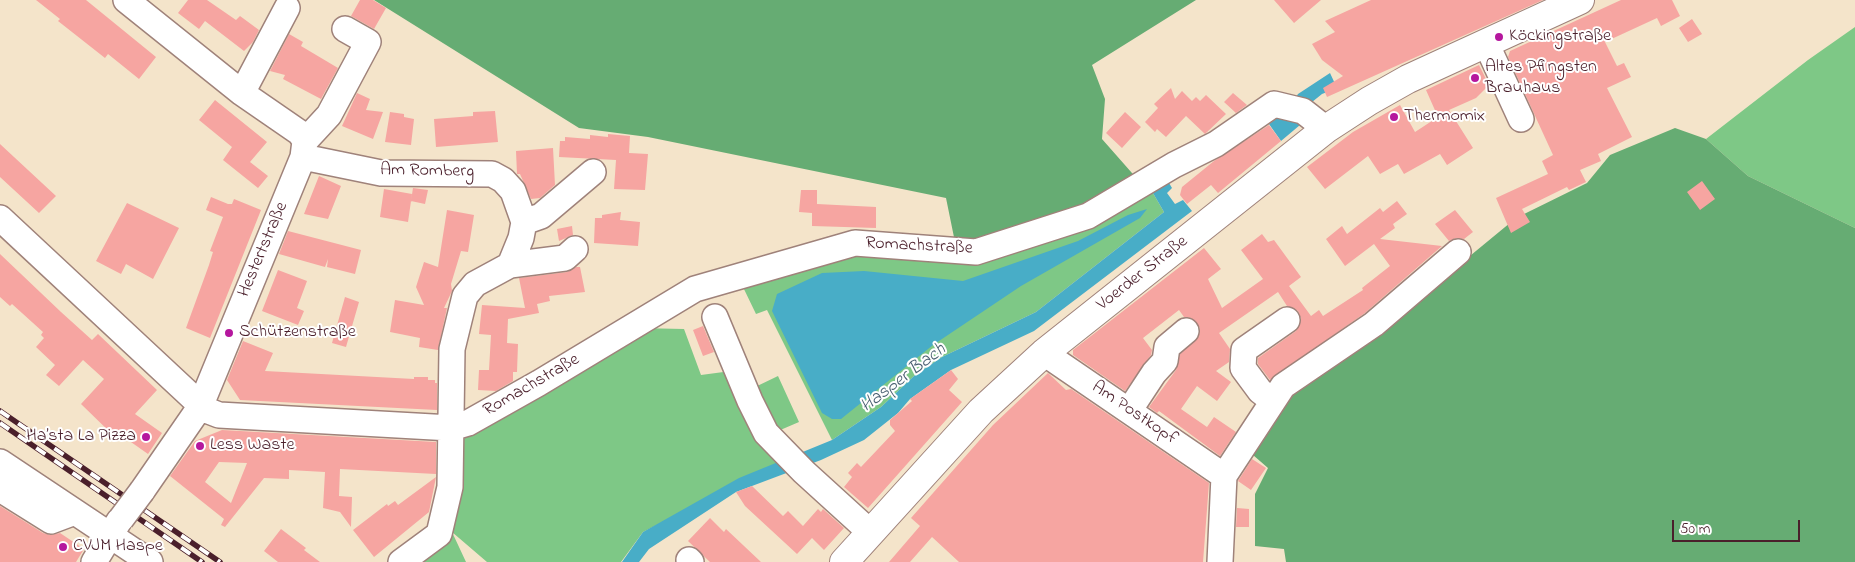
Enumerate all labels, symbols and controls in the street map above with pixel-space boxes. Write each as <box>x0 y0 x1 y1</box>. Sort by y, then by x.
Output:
place label: Köckingstraße <box>1509 26 1611 48</box>
marker: Köckingstraße <box>1493 31 1505 43</box>
place label: Altes Pfingsten Brauhaus <box>1485 57 1597 100</box>
marker: Altes Pfingsten Brauhaus <box>1469 72 1481 84</box>
place label: Thermomix <box>1404 106 1485 128</box>
marker: Thermomix <box>1388 111 1400 123</box>
street label: Am Romberg <box>380 160 474 184</box>
street label: Hestertstraße <box>234 199 294 301</box>
street label: Voerder Straße <box>1093 232 1193 316</box>
street label: Romachstraße <box>865 233 973 261</box>
place label: Schützenstraße <box>239 322 356 344</box>
marker: Schützenstraße <box>223 327 235 339</box>
water label: Hasper Bach <box>857 340 951 418</box>
street label: Romachstraße <box>480 350 584 422</box>
street label: Am Postkopf <box>1087 377 1181 451</box>
place label: Ha’sta La Pizza <box>26 426 136 448</box>
marker: Ha’sta La Pizza <box>140 431 152 443</box>
place label: Less Waste <box>210 435 294 457</box>
marker: Less Waste <box>194 440 206 452</box>
scale bar <box>1675 510 1802 542</box>
text: 50 m <box>1680 518 1710 540</box>
place label: CVJM Haspe <box>73 536 163 558</box>
marker: CVJM Haspe <box>57 541 69 553</box>

